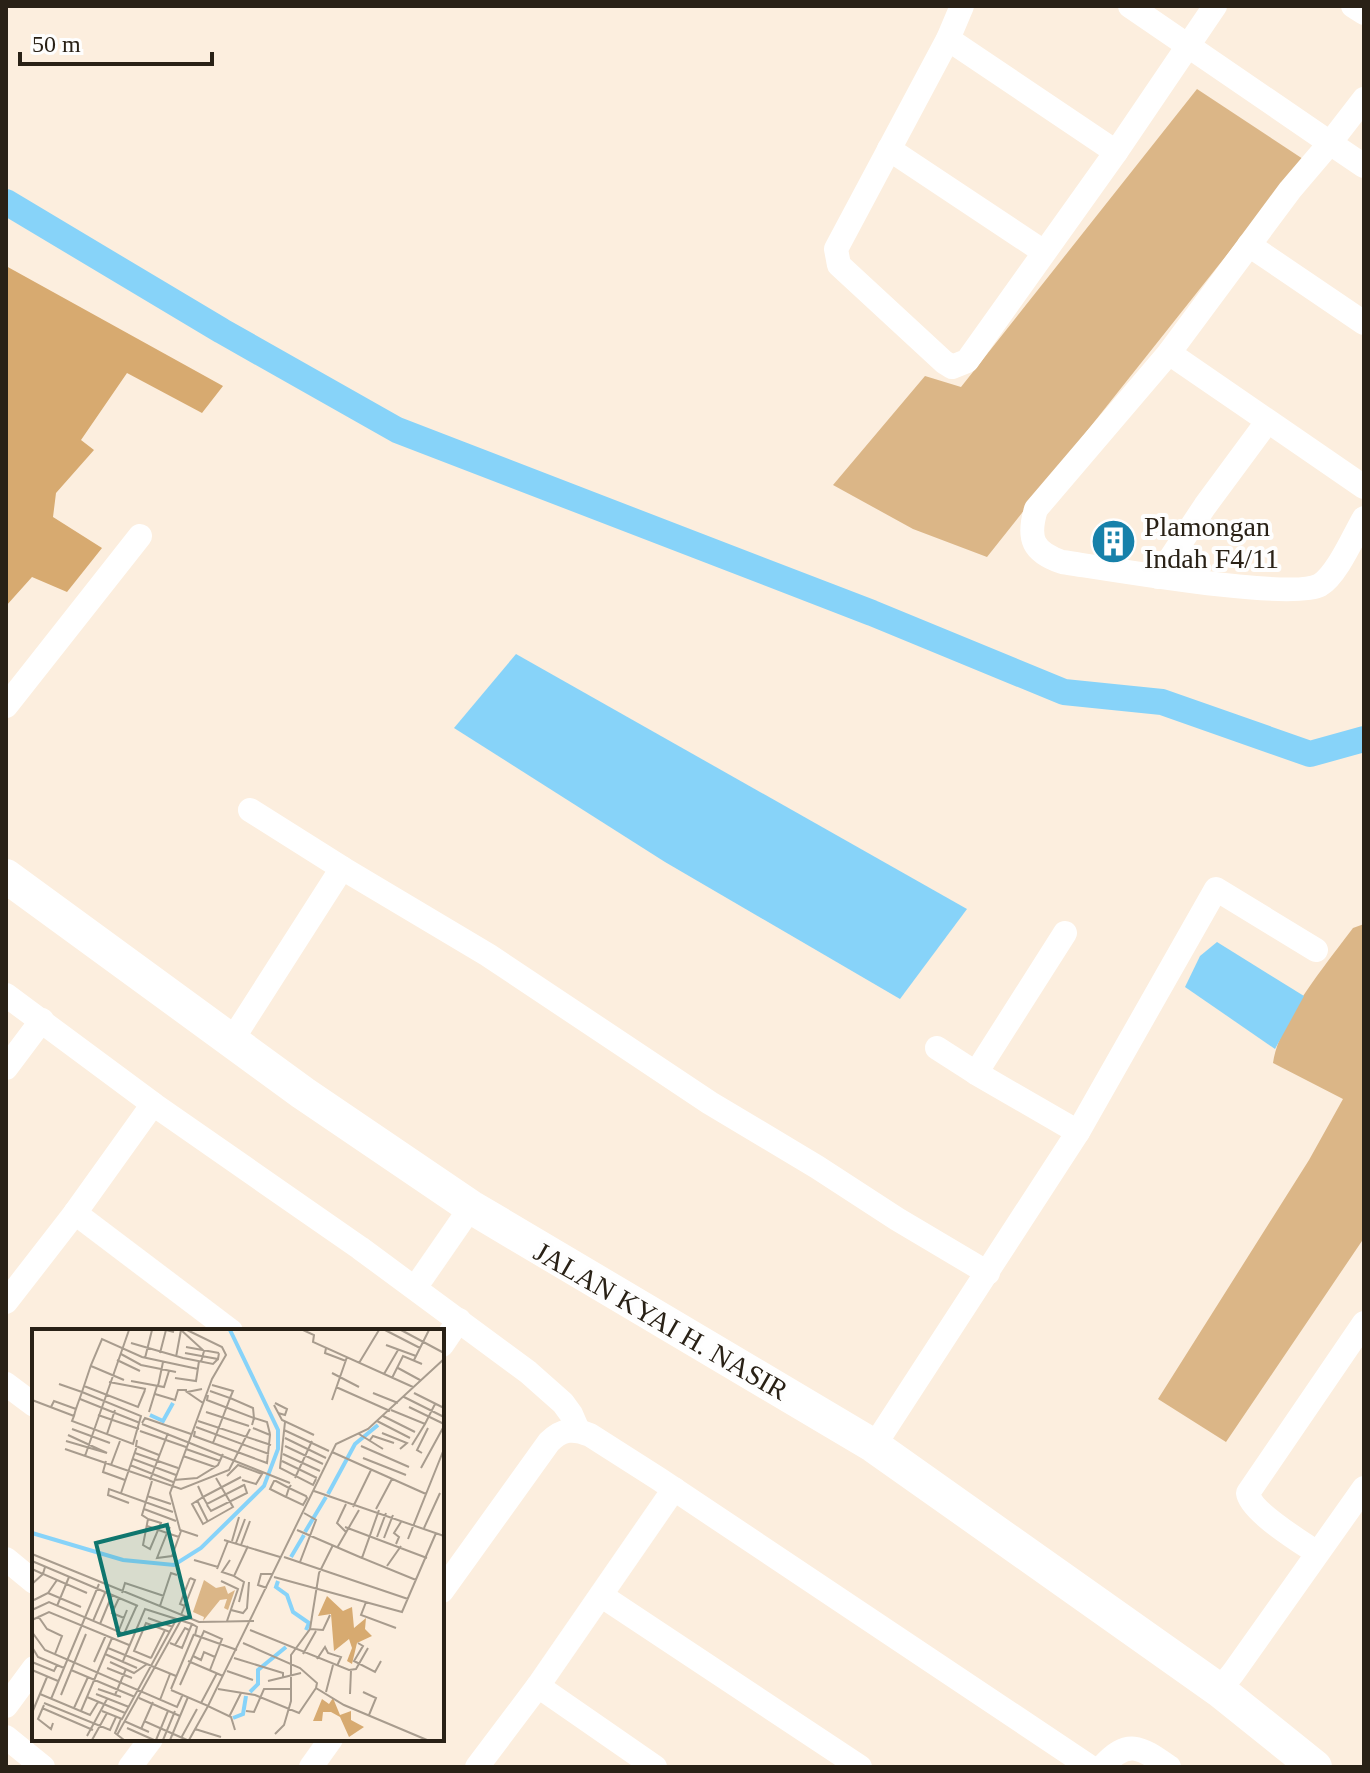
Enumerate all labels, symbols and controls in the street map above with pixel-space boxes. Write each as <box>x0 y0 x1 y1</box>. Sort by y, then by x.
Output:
scale bar <box>20 16 212 66</box>
text: 50 m <box>32 31 81 57</box>
place label: Plamongan Indah F4/11 <box>1144 511 1279 574</box>
building icon: Plamongan Indah F4/11 <box>1089 518 1137 566</box>
street label: JALAN KYAI H. NASIR <box>529 1236 794 1407</box>
inset map <box>32 1329 444 1741</box>

